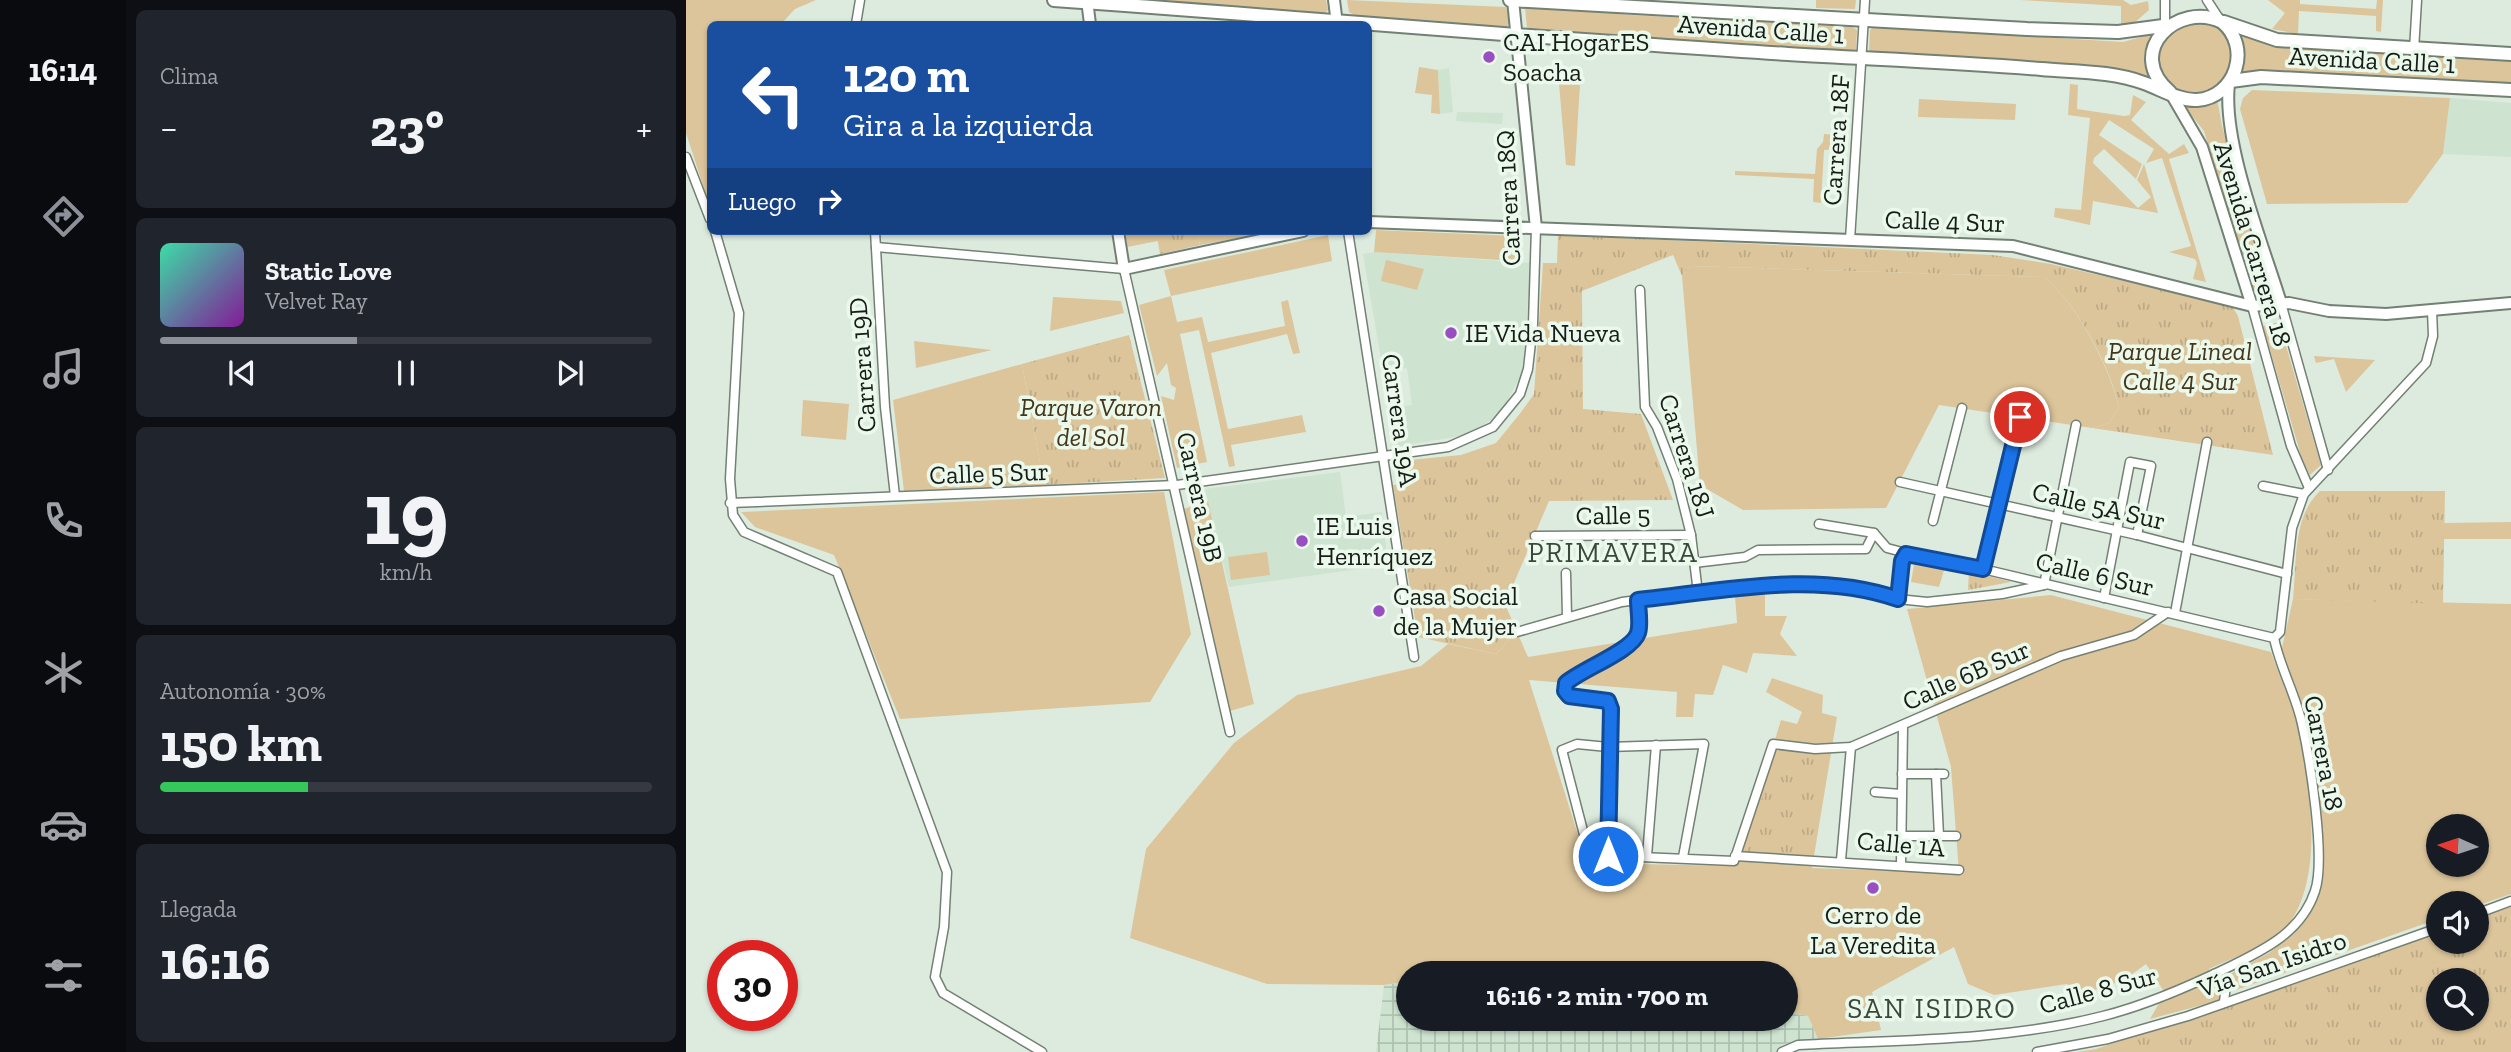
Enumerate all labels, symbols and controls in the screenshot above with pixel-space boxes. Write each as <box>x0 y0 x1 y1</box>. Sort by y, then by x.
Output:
street label: Avenida Calle 1 <box>1677 7 1845 51</box>
place label: CAI HogarES Soacha <box>1503 26 1649 88</box>
street label: Avenida Calle 1 <box>2288 40 2456 80</box>
text: 120 m <box>843 46 969 105</box>
icon: left <box>728 49 819 140</box>
marker: CAI HogarES Soacha <box>1481 49 1497 65</box>
text: 16:14 <box>28 51 98 89</box>
text: Clima <box>160 62 218 90</box>
street label: Carrera 18F <box>1815 73 1857 207</box>
text: 23° <box>370 97 444 159</box>
text: − <box>160 105 178 151</box>
text: + <box>636 105 652 151</box>
text: Gira a la izquierda <box>843 106 1094 144</box>
street label: Carrera 18Q <box>1488 129 1528 267</box>
street label: Avenida Carrera 18 <box>2207 138 2299 350</box>
icon: right <box>810 182 848 220</box>
text: Luego <box>728 185 796 217</box>
icon: directions <box>39 192 88 241</box>
street label: Calle 4 Sur <box>1884 203 2006 239</box>
text: Static Love <box>265 255 392 287</box>
text: Velvet Ray <box>265 287 367 315</box>
street label: Carrera 19D <box>841 297 883 433</box>
place label: IE Vida Nueva <box>1465 317 1621 349</box>
marker: IE Vida Nueva <box>1443 325 1459 341</box>
park label: Parque Lineal Calle 4 Sur <box>2108 335 2252 397</box>
icon: music <box>39 344 88 393</box>
street label: Carrera 19A <box>1375 352 1425 489</box>
icon: previous <box>223 354 261 392</box>
icon: pause <box>387 354 425 392</box>
icon: next <box>551 354 589 392</box>
pin <box>1990 387 2050 447</box>
street label: Carrera 18J <box>1652 390 1722 522</box>
park label: Parque Varon del Sol <box>1020 391 1162 453</box>
icon: arrive <box>2001 398 2039 436</box>
street label: Carrera 19B <box>1170 429 1230 565</box>
street label: Calle 5 Sur <box>929 455 1049 491</box>
text: 19 <box>363 458 449 567</box>
street label: Calle 5A Sur <box>2029 475 2169 537</box>
icon: phone <box>39 496 88 545</box>
street label: Calle 5 <box>1575 498 1651 532</box>
place label: IE Luis Henríquez <box>1316 510 1433 572</box>
marker: IE Luis Henríquez <box>1294 533 1310 549</box>
district label: PRIMAVERA <box>1527 536 1699 569</box>
street label: Calle 6 Sur <box>2033 545 2157 603</box>
text: km/h <box>380 558 432 586</box>
place label: Casa Social de la Mujer <box>1393 580 1518 642</box>
marker: Casa Social de la Mujer <box>1371 603 1387 619</box>
street label: Calle 6B Sur <box>1897 633 2035 717</box>
icon: climate <box>39 648 88 697</box>
text: Autonomía · 30% <box>160 677 326 705</box>
street label: Carrera 18 <box>2297 693 2351 813</box>
text: 150 km <box>160 712 322 774</box>
icon: car <box>39 800 88 849</box>
north arrow <box>2426 814 2488 877</box>
map controls <box>2426 814 2489 1031</box>
position arrow <box>1571 819 1645 893</box>
street label: Calle 1A <box>1856 824 1947 864</box>
marker: Cerro de La Veredita <box>1865 880 1881 896</box>
button: sound <box>2426 891 2489 954</box>
text: Llegada <box>160 895 237 923</box>
place label: Cerro de La Veredita <box>1810 899 1936 961</box>
street label: Vía San Isidro <box>2193 924 2350 1005</box>
text: 16:16 <box>160 930 271 992</box>
speed limit sign: 30 <box>707 940 798 1031</box>
icon: filters <box>39 951 88 1000</box>
street label: Calle 8 Sur <box>2036 959 2160 1021</box>
button: search <box>2426 968 2489 1031</box>
text: 16:16 · 2 min · 700 m <box>1486 980 1708 1012</box>
district label: SAN ISIDRO <box>1847 992 2017 1025</box>

